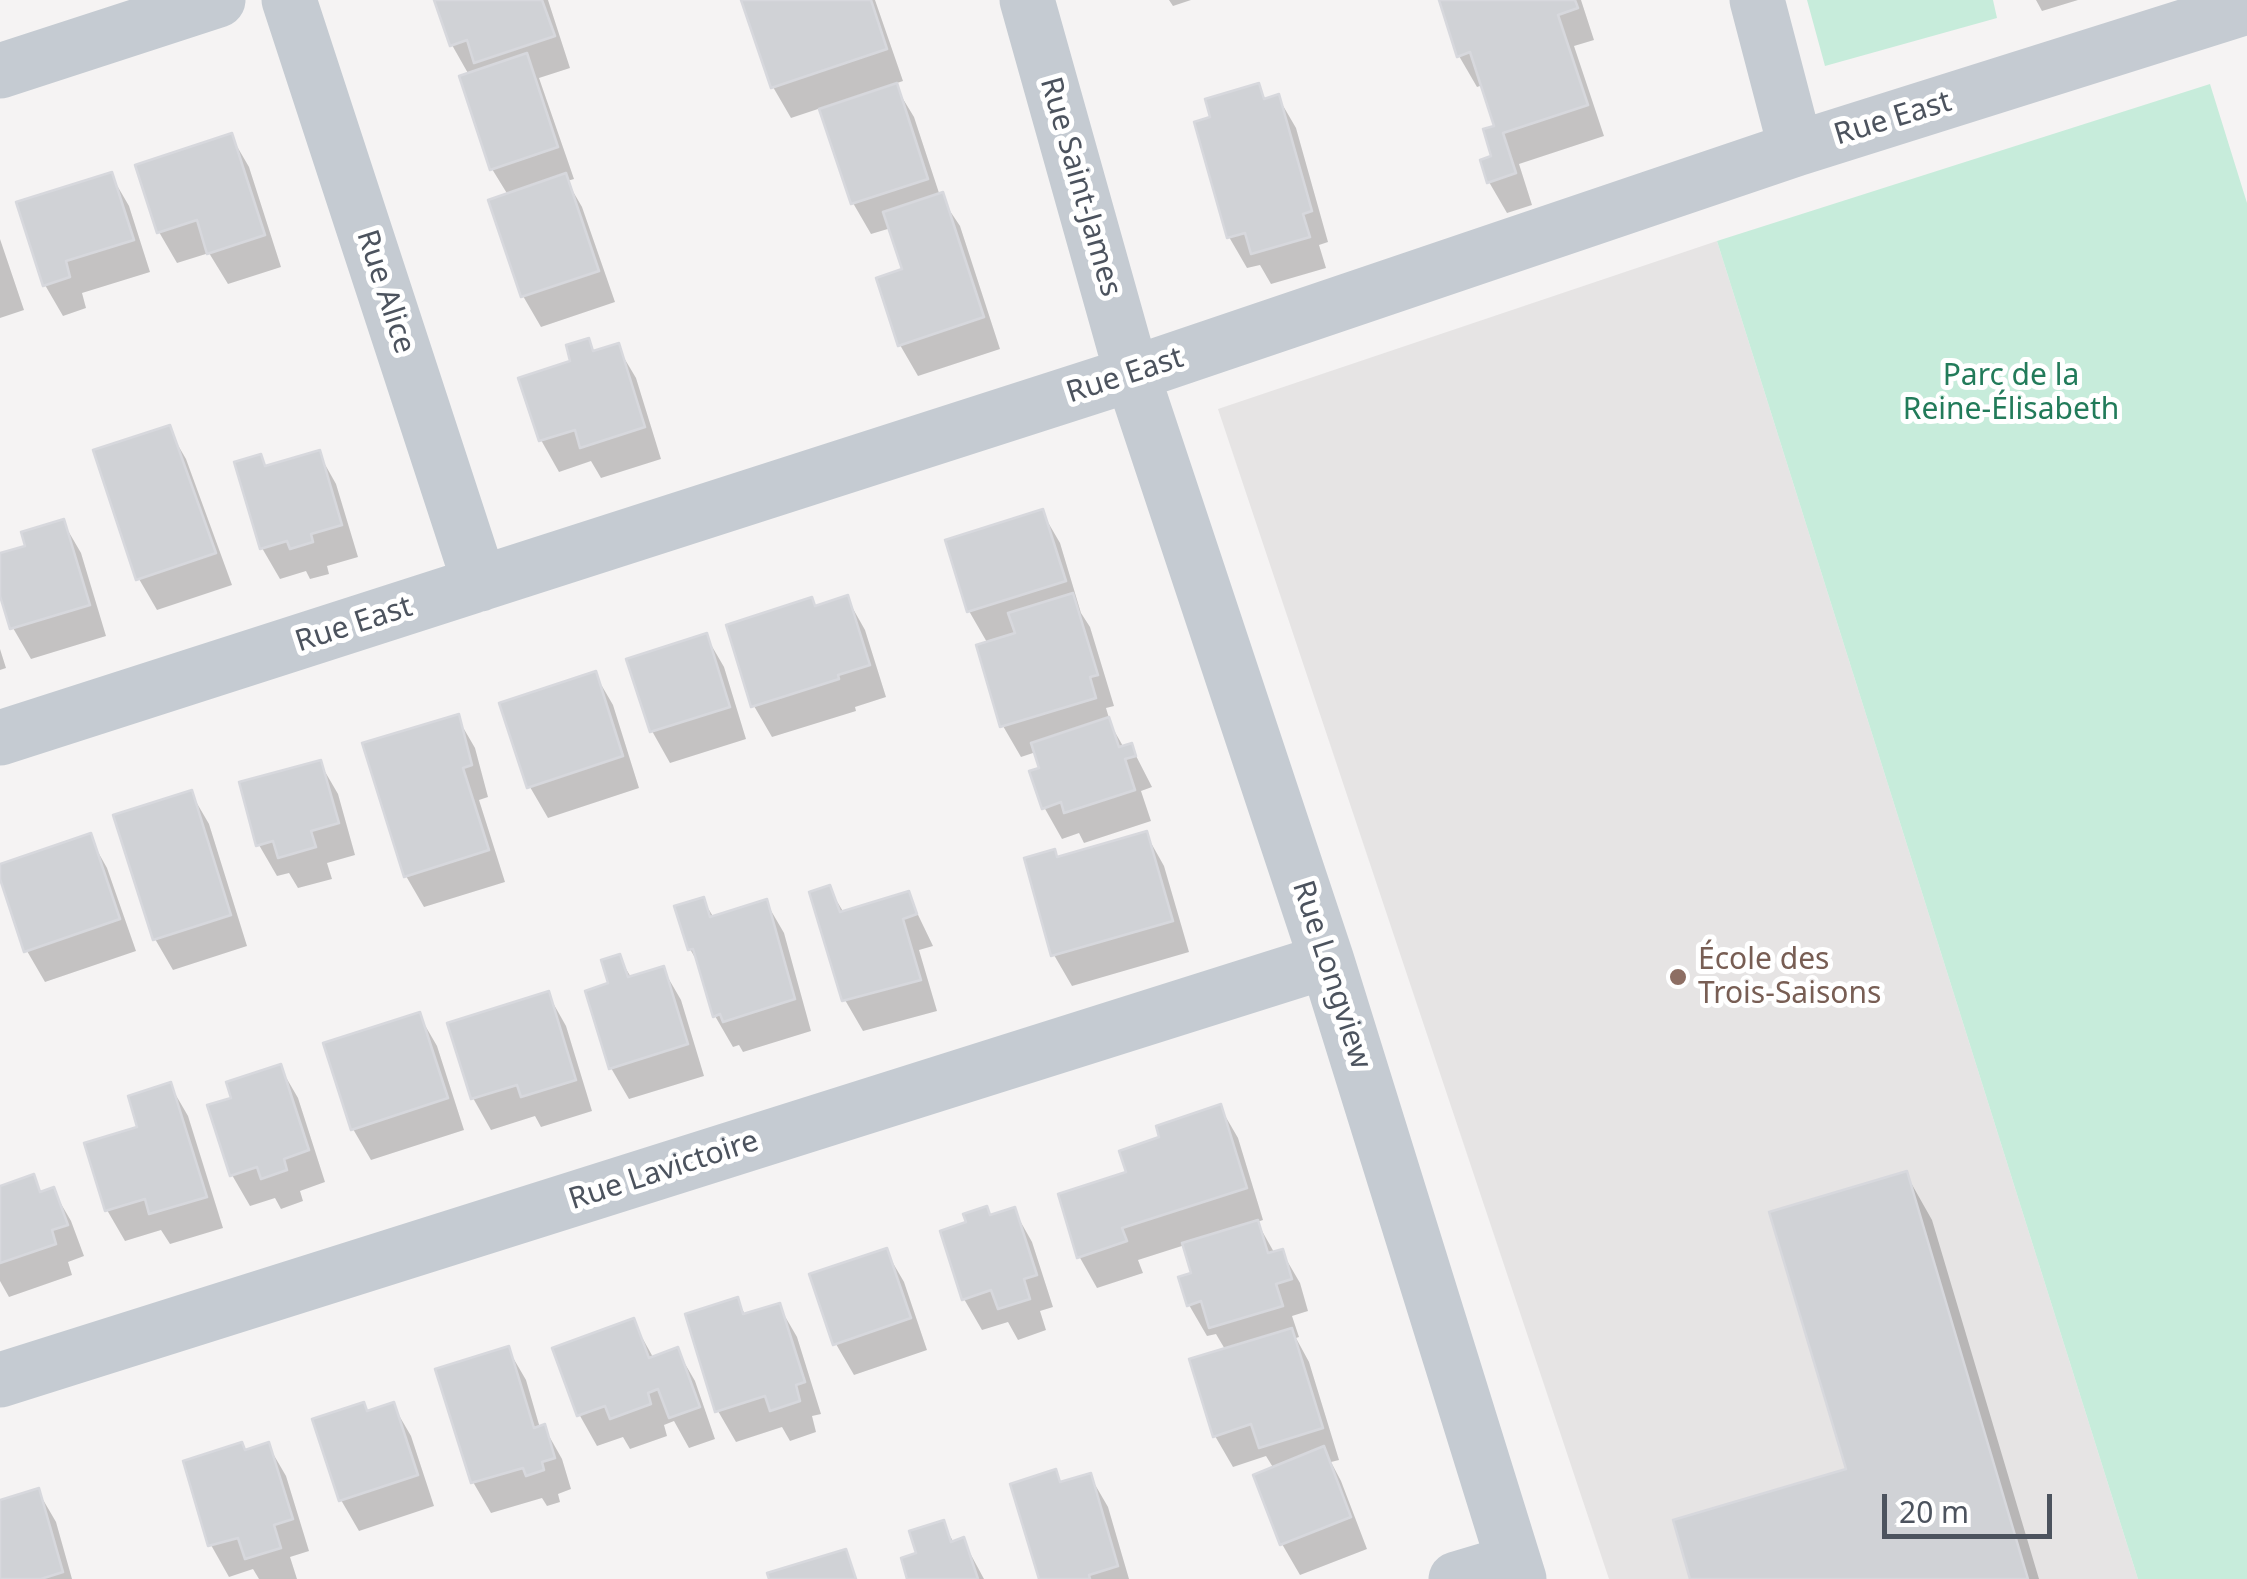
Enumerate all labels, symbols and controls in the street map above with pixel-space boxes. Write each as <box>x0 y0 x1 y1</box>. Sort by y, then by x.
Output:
street label: Rue Saint-James <box>1032 73 1128 301</box>
street label: Rue East <box>1830 84 1956 154</box>
street label: Rue Alice <box>348 226 422 358</box>
street label: Rue East <box>1062 340 1188 412</box>
park label: Parc de la Reine-Élisabeth <box>1903 358 2119 428</box>
street label: Rue East <box>291 589 417 661</box>
street label: Rue Longview <box>1284 876 1378 1074</box>
place label: École des Trois-Saisons <box>1698 942 1881 1012</box>
marker: École des Trois-Saisons <box>1667 966 1689 988</box>
street label: Rue Lavictoire <box>565 1123 763 1219</box>
scale bar <box>1887 1474 2057 1536</box>
text: 20 m <box>1899 1491 1969 1532</box>

